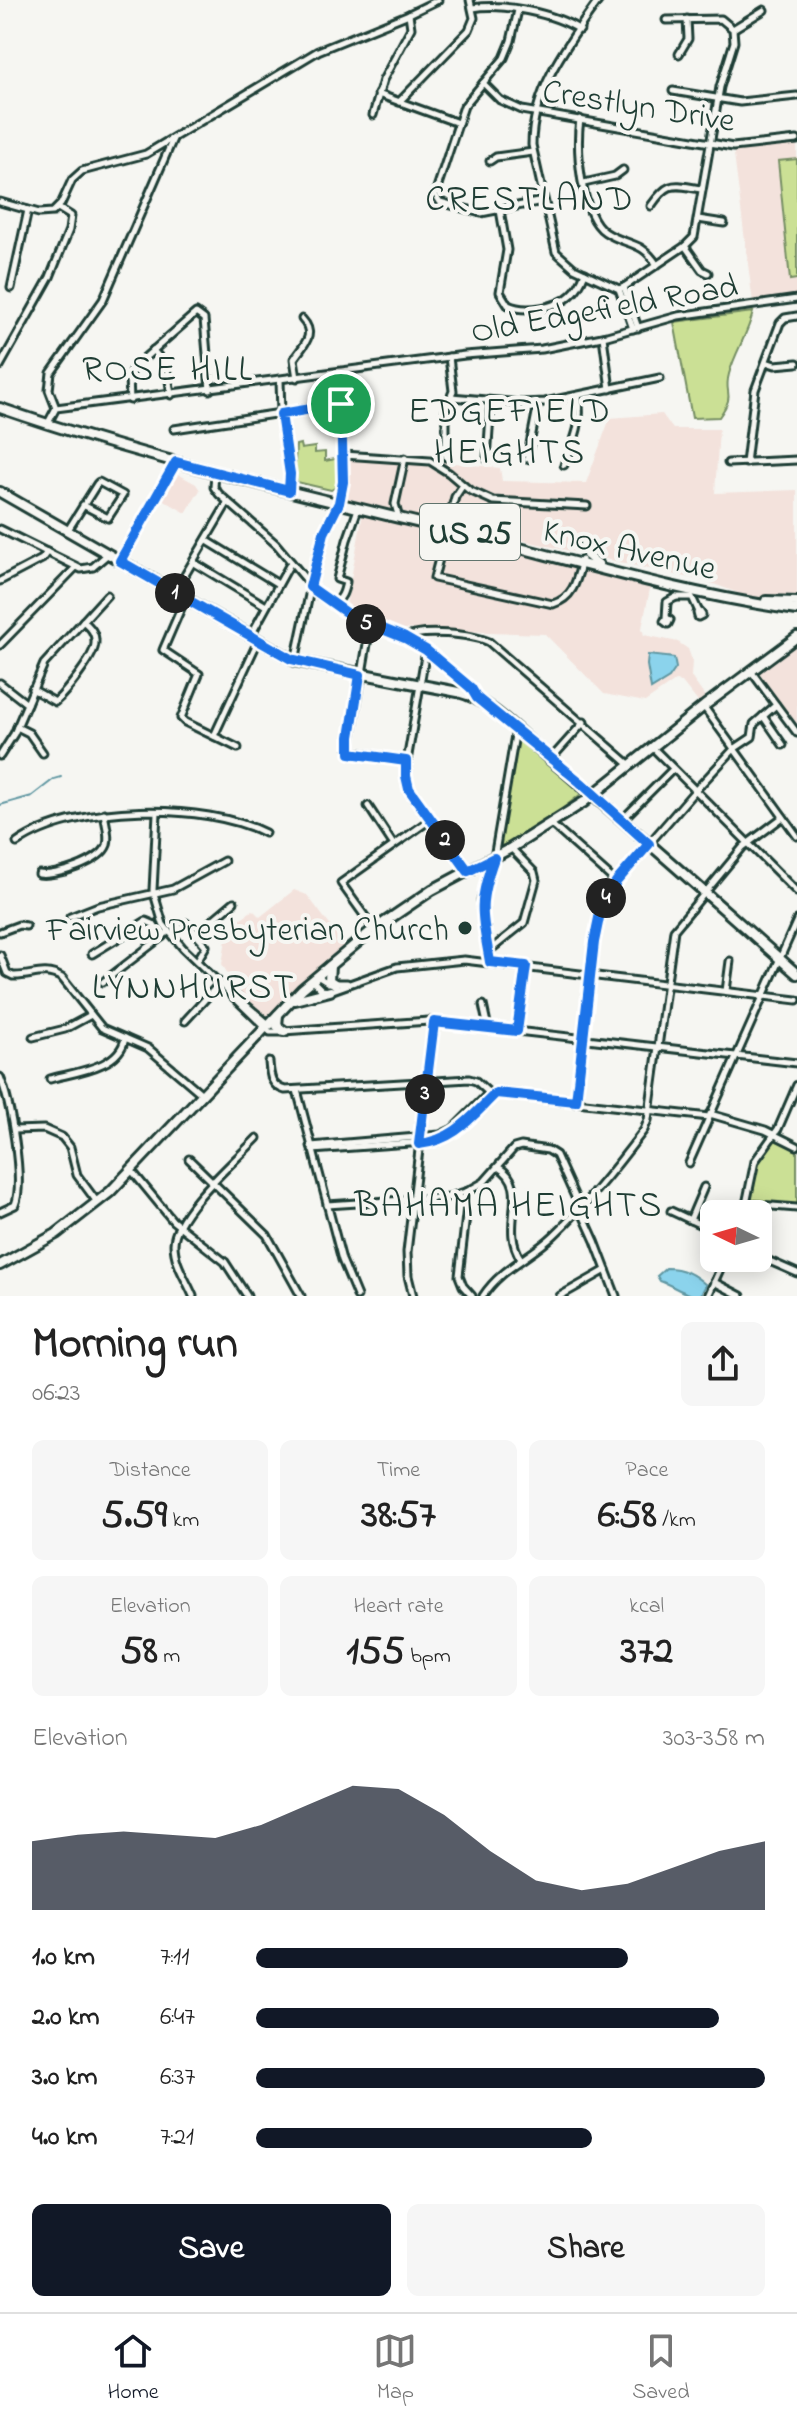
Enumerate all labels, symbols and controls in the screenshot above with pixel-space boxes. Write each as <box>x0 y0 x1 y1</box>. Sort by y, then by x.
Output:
street label: Crestlyn Drive <box>539 68 739 148</box>
district label: CRESTLAND <box>425 175 635 228</box>
street label: Old Edgefield Road <box>467 263 742 359</box>
district label: ROSE HILL <box>82 345 254 398</box>
pin <box>307 370 375 438</box>
icon: arrive <box>319 382 363 426</box>
district label: EDGEFIELD HEIGHTS <box>408 387 612 481</box>
road number: US 25 <box>420 504 520 560</box>
street label: Knox Avenue <box>538 508 721 596</box>
pin: 1 <box>155 573 195 613</box>
text: 1 <box>172 577 179 609</box>
pin: 5 <box>346 604 386 644</box>
text: 5 <box>360 608 372 640</box>
pin: 2 <box>425 820 465 860</box>
text: 2 <box>440 824 450 856</box>
pin: 4 <box>586 878 626 918</box>
text: 4 <box>601 882 611 914</box>
place label: Fairview Presbyterian Church <box>45 907 449 957</box>
marker: Fairview Presbyterian Church <box>456 919 474 937</box>
district label: LYNNHURST <box>92 963 296 1016</box>
pin: 3 <box>405 1074 445 1114</box>
text: 3 <box>420 1078 430 1110</box>
district label: BAHAMA HEIGHTS <box>354 1181 663 1234</box>
north arrow <box>700 1200 772 1272</box>
map controls <box>700 1200 772 1272</box>
text: Morning run <box>32 1313 238 1377</box>
button: share <box>681 1322 765 1406</box>
text: 06:23 <box>32 1375 81 1413</box>
text: Distance <box>110 1455 191 1487</box>
text: Time <box>377 1455 420 1487</box>
text: Pace <box>625 1455 668 1487</box>
text: 5.59 <box>101 1487 167 1546</box>
text: 38:57 <box>361 1487 436 1546</box>
text: 6:58 <box>598 1487 657 1546</box>
text: km <box>167 1505 199 1537</box>
text: /km <box>657 1505 696 1537</box>
text: Elevation <box>110 1591 191 1623</box>
text: Heart rate <box>353 1591 444 1623</box>
text: kcal <box>629 1591 664 1623</box>
text: 58 <box>120 1623 158 1682</box>
text: 155 <box>346 1623 405 1682</box>
text: 372 <box>620 1623 673 1682</box>
text: m <box>158 1641 180 1673</box>
text: bpm <box>405 1641 451 1673</box>
text: Elevation <box>32 1720 128 1758</box>
text: 303–358 m <box>663 1720 765 1758</box>
text: 1.0 km <box>32 1939 95 1977</box>
text: 7:11 <box>160 1939 189 1977</box>
text: 2.0 km <box>32 1999 100 2037</box>
text: 6:47 <box>160 1999 195 2037</box>
text: 3.0 km <box>32 2059 97 2097</box>
text: 6:37 <box>160 2059 195 2097</box>
text: 4.0 km <box>32 2119 97 2157</box>
text: 7:21 <box>160 2119 194 2157</box>
button: Save <box>32 2204 391 2296</box>
button: Share <box>407 2204 765 2296</box>
tab: Home <box>107 2329 159 2409</box>
tab: Map <box>373 2329 417 2409</box>
tab: Saved <box>632 2329 690 2409</box>

